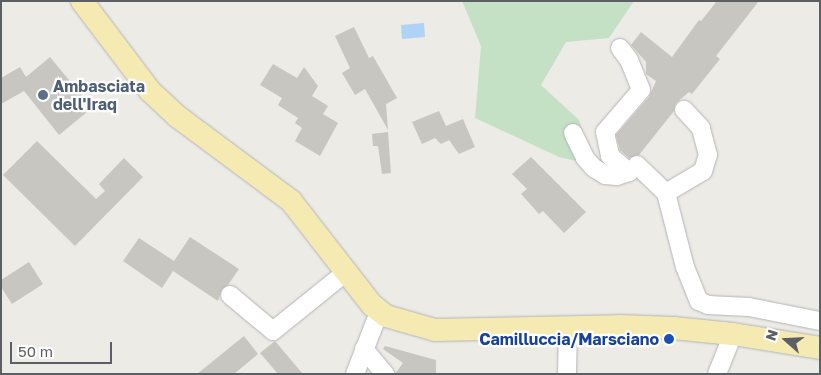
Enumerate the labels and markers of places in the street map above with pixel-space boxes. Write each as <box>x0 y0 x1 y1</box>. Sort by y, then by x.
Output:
place label: Ambasciata dell'Iraq <box>53 76 145 114</box>
marker: Ambasciata dell'Iraq <box>37 89 49 101</box>
place label: Camilluccia/Marsciano <box>479 329 659 349</box>
marker: Camilluccia/Marsciano <box>663 333 675 345</box>

